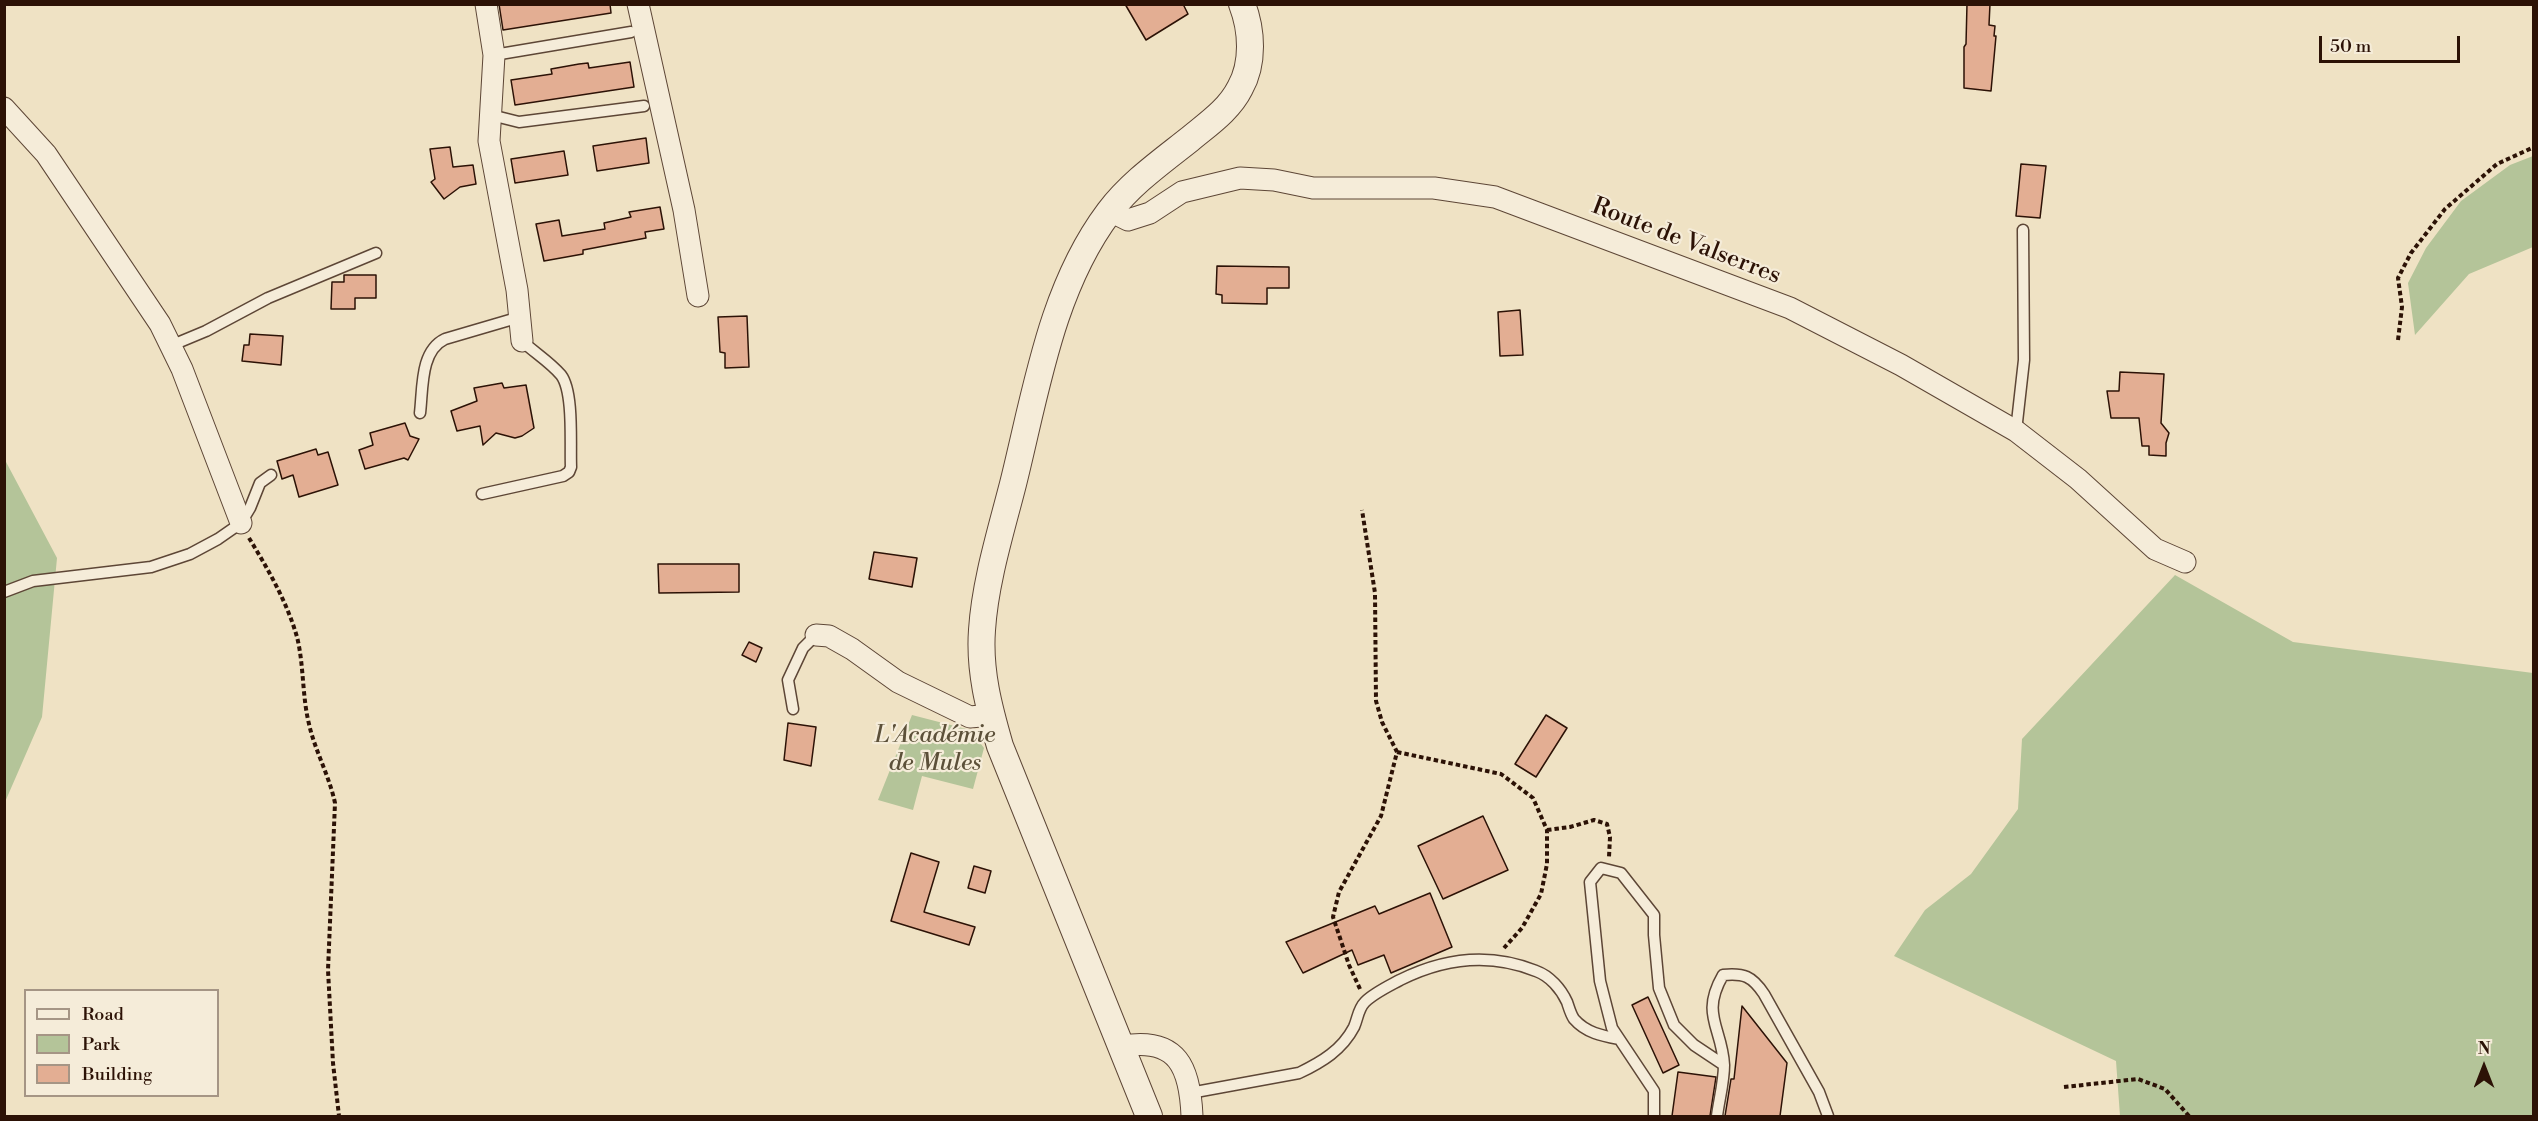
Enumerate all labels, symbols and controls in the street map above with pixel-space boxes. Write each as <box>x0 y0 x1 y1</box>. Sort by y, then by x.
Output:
scale bar <box>2322 24 2463 62</box>
text: 50 m <box>2330 35 2371 58</box>
street label: Route de Valserres <box>1587 193 1785 291</box>
park label: L'Académie de Mules <box>875 722 995 778</box>
legend <box>24 989 219 1097</box>
text: Road <box>82 1003 124 1026</box>
text: Park <box>82 1033 119 1056</box>
north arrow <box>2454 1037 2514 1097</box>
text: N <box>2478 1039 2490 1059</box>
text: Building <box>82 1063 152 1086</box>

